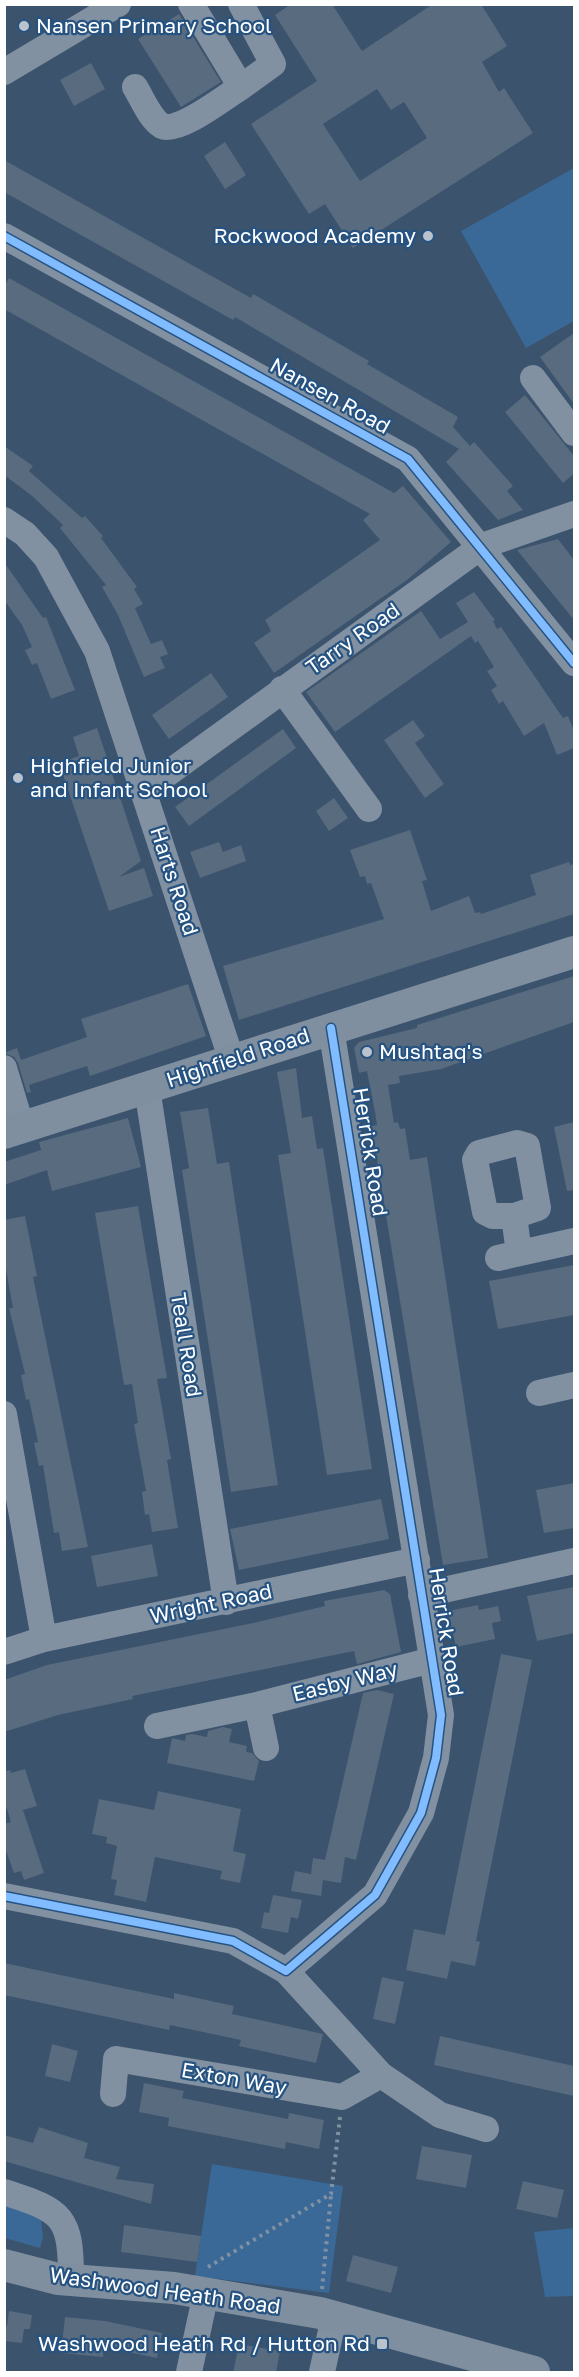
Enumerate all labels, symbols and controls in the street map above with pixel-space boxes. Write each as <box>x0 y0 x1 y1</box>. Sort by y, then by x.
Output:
place label: Nansen Primary School <box>36 12 272 38</box>
marker: Nansen Primary School <box>17 19 31 33</box>
place label: Rockwood Academy <box>213 222 416 248</box>
marker: Rockwood Academy <box>421 229 435 243</box>
street label: Nansen Road <box>266 351 395 439</box>
street label: Tarry Road <box>301 596 404 680</box>
place label: Highfield Junior and Infant School <box>30 752 208 802</box>
marker: Highfield Junior and Infant School <box>11 771 25 785</box>
street label: Harts Road <box>145 823 205 938</box>
street label: Highfield Road <box>163 1022 313 1092</box>
place label: Mushtaq's <box>379 1038 483 1064</box>
marker: Mushtaq's <box>360 1045 374 1059</box>
street label: Herrick Road <box>348 1086 394 1218</box>
street label: Teall Road <box>166 1291 208 1399</box>
street label: Herrick Road <box>424 1566 470 1698</box>
street label: Wright Road <box>147 1577 274 1629</box>
street label: Easby Way <box>289 1655 400 1707</box>
street label: Exton Way <box>179 2056 289 2100</box>
street label: Washwood Heath Road <box>48 2261 282 2319</box>
place label: Washwood Heath Rd / Hutton Rd <box>38 2330 370 2356</box>
marker: Washwood Heath Rd / Hutton Rd <box>375 2337 389 2351</box>

